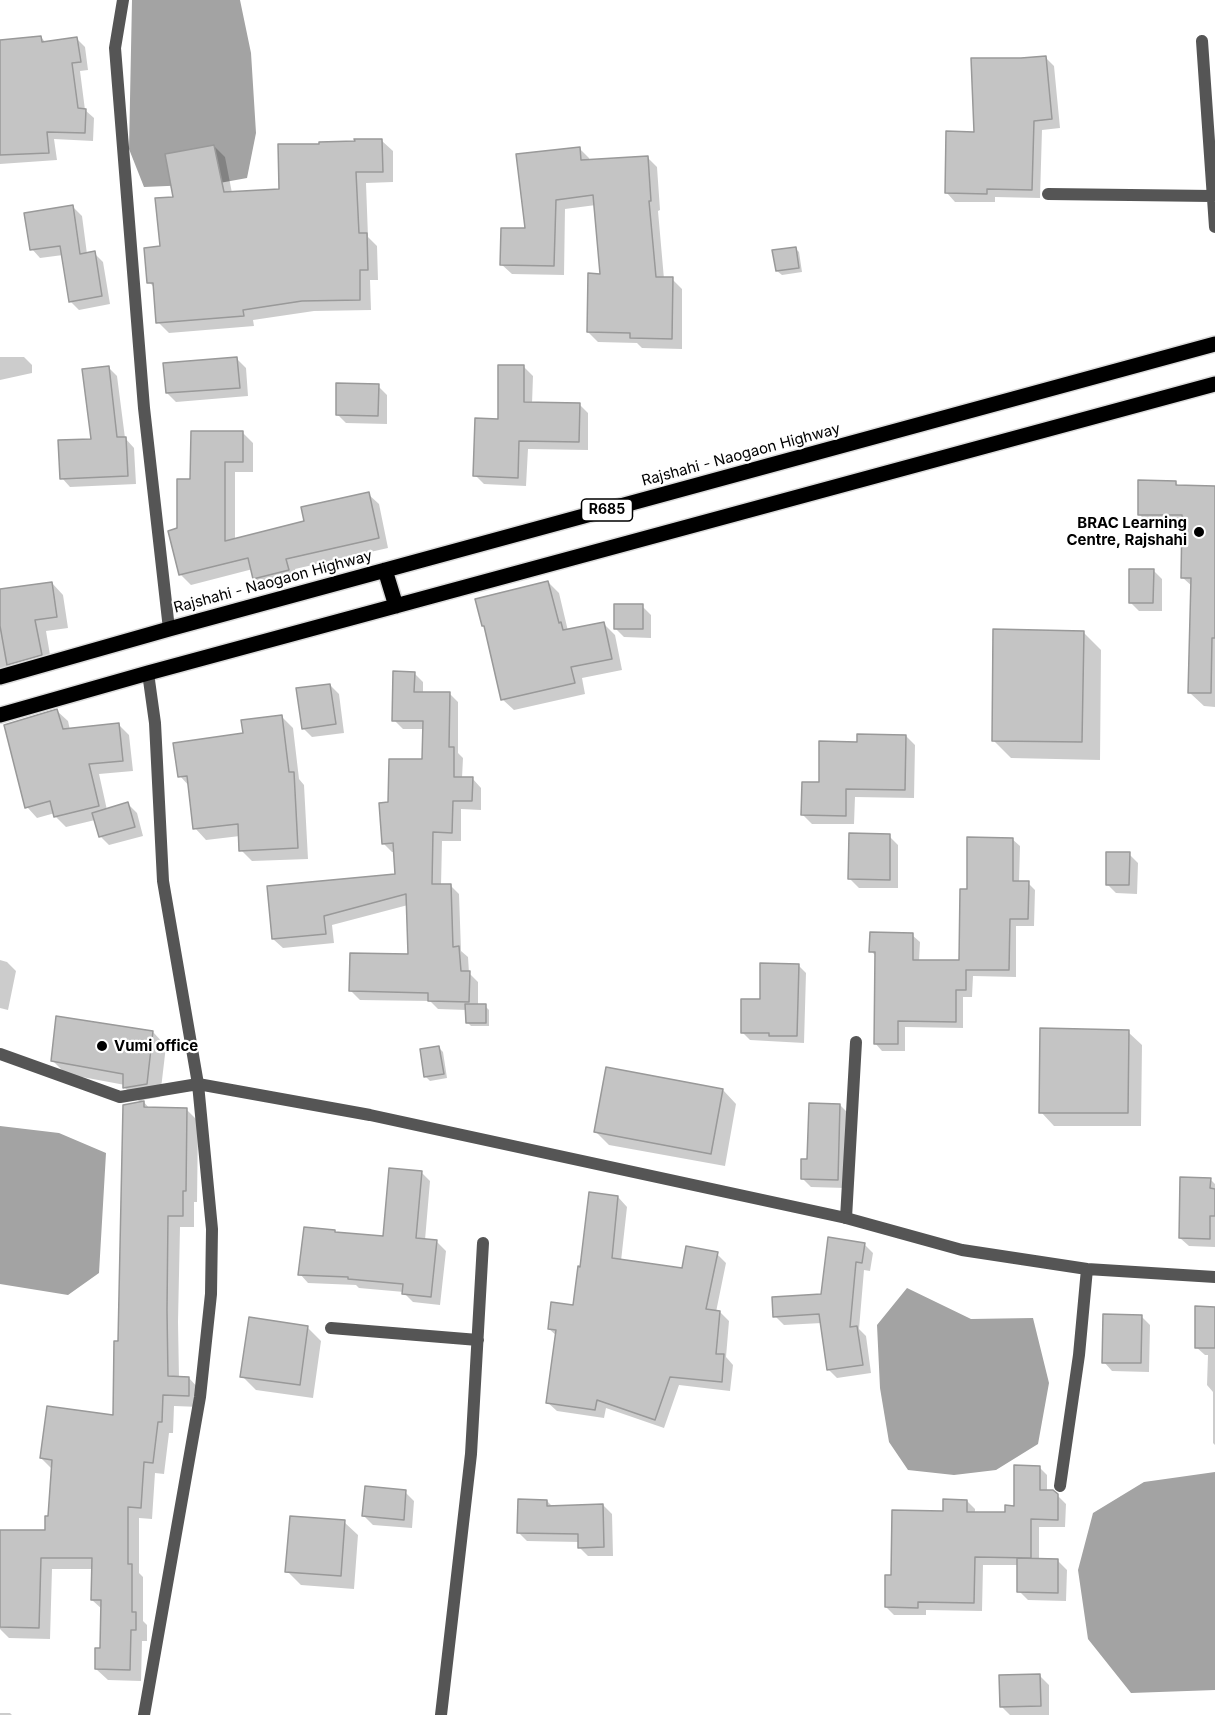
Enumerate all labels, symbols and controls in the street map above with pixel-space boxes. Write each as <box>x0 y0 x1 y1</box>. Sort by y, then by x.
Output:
street label: Rajshahi - Naogaon Highway <box>640 420 842 490</box>
road number: R685 <box>582 499 632 521</box>
place label: BRAC Learning Centre, Rajshahi <box>1066 514 1187 549</box>
marker: BRAC Learning Centre, Rajshahi <box>1192 525 1206 539</box>
street label: Rajshahi - Naogaon Highway <box>172 547 374 617</box>
place label: Vumi office <box>114 1037 198 1055</box>
marker: Vumi office <box>95 1039 109 1053</box>

